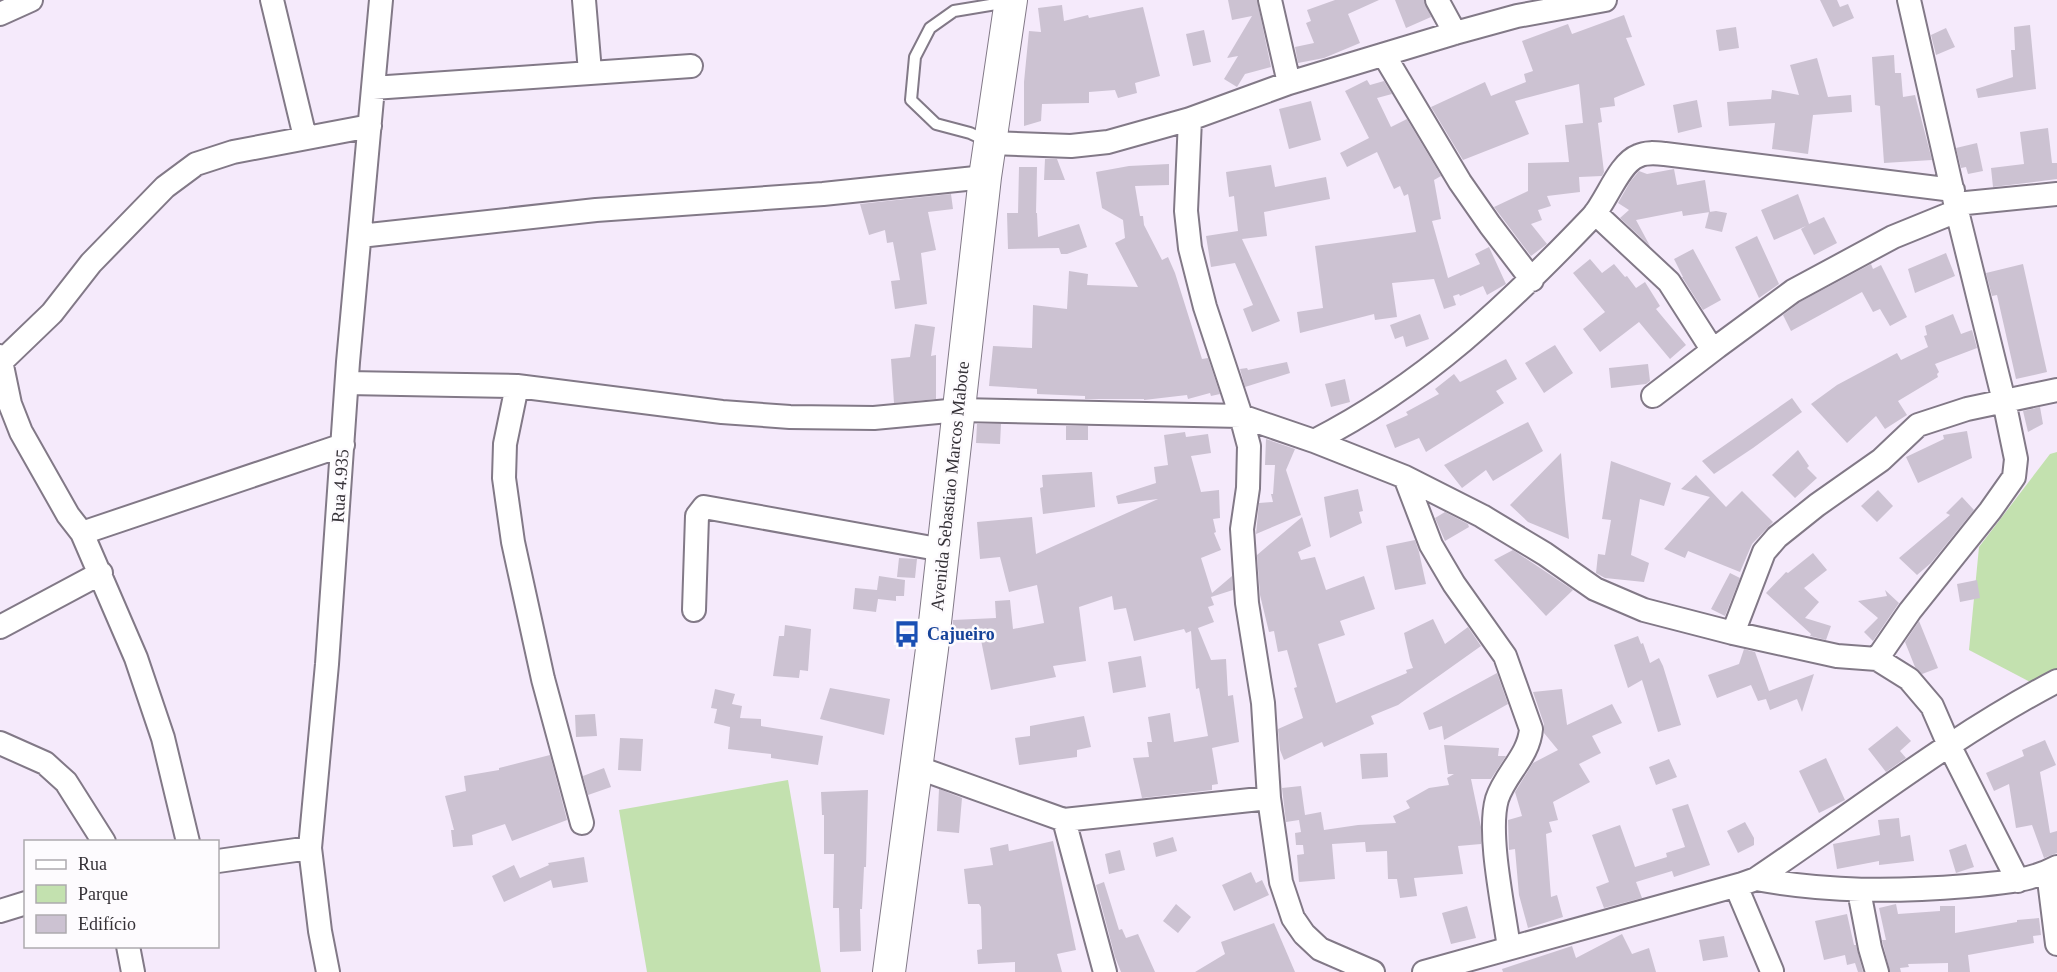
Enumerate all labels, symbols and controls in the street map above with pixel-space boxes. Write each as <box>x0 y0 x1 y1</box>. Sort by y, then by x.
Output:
street label: Avenida Sebastiao Marcos Mabote <box>927 360 973 612</box>
street label: Rua 4.935 <box>327 448 353 524</box>
bus stop icon: Cajueiro <box>892 619 922 649</box>
place label: Cajueiro <box>927 624 995 644</box>
legend <box>24 840 219 948</box>
text: Rua <box>78 854 107 874</box>
text: Parque <box>78 884 128 904</box>
text: Edifício <box>78 914 136 934</box>

